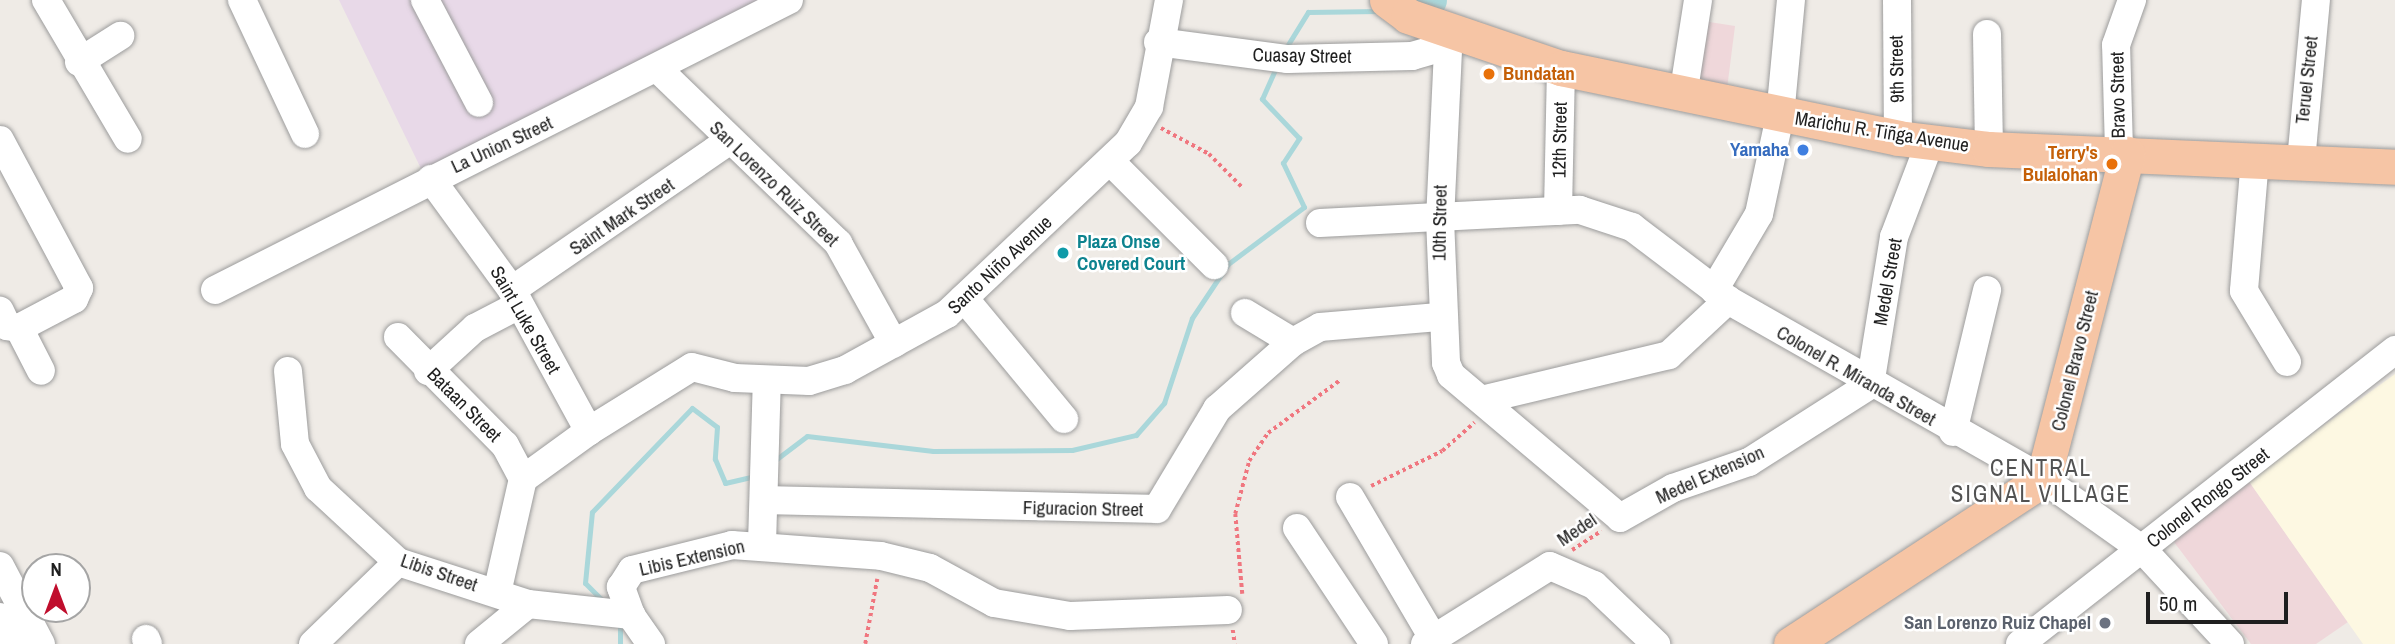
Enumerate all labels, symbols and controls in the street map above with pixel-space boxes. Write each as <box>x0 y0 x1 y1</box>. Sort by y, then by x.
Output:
street label: 9th Street <box>1885 35 1909 103</box>
street label: Teruel Street <box>2291 35 2323 125</box>
street label: Cuasay Street <box>1252 44 1352 68</box>
street label: Bravo Street <box>2106 52 2130 138</box>
place label: Bundatan <box>1503 63 1575 85</box>
marker: Bundatan <box>1481 66 1497 82</box>
street label: 12th Street <box>1548 102 1572 178</box>
street label: Marichu R. Tiñga Avenue <box>1793 107 1971 157</box>
street label: La Union Street <box>448 112 556 178</box>
street label: San Lorenzo Ruiz Street <box>705 117 843 251</box>
place label: Yamaha <box>1730 139 1789 161</box>
marker: Yamaha <box>1795 142 1811 158</box>
place label: Terry's Bulalohan <box>2023 142 2098 186</box>
marker: Terry's Bulalohan <box>2104 156 2120 172</box>
street label: Saint Mark Street <box>565 174 679 260</box>
street label: 10th Street <box>1428 185 1452 261</box>
street label: Santo Niño Avenue <box>943 211 1057 319</box>
place label: Plaza Onse Covered Court <box>1077 231 1185 275</box>
street label: Medel Street <box>1869 237 1907 327</box>
marker: Plaza Onse Covered Court <box>1055 245 1071 261</box>
street label: Saint Luke Street <box>485 262 565 378</box>
street label: Colonel Bravo Street <box>2047 289 2103 433</box>
street label: Colonel R. Miranda Street <box>1772 321 1940 431</box>
street label: Bataan Street <box>422 363 506 447</box>
street label: Medel Extension <box>1652 441 1768 509</box>
street label: Colonel Rongo Street <box>2142 443 2274 553</box>
district label: CENTRAL SIGNAL VILLAGE <box>1952 454 2130 508</box>
street label: Figuracion Street <box>1023 497 1143 521</box>
street label: Medel <box>1553 509 1601 551</box>
street label: Libis Extension <box>637 535 747 581</box>
street label: Libis Street <box>398 549 480 597</box>
north arrow <box>21 553 91 623</box>
text: N <box>50 556 62 582</box>
scale bar <box>2150 578 2292 622</box>
text: 50 m <box>2159 589 2197 618</box>
place label: San Lorenzo Ruiz Chapel <box>1904 612 2091 634</box>
marker: San Lorenzo Ruiz Chapel <box>2097 615 2113 631</box>

